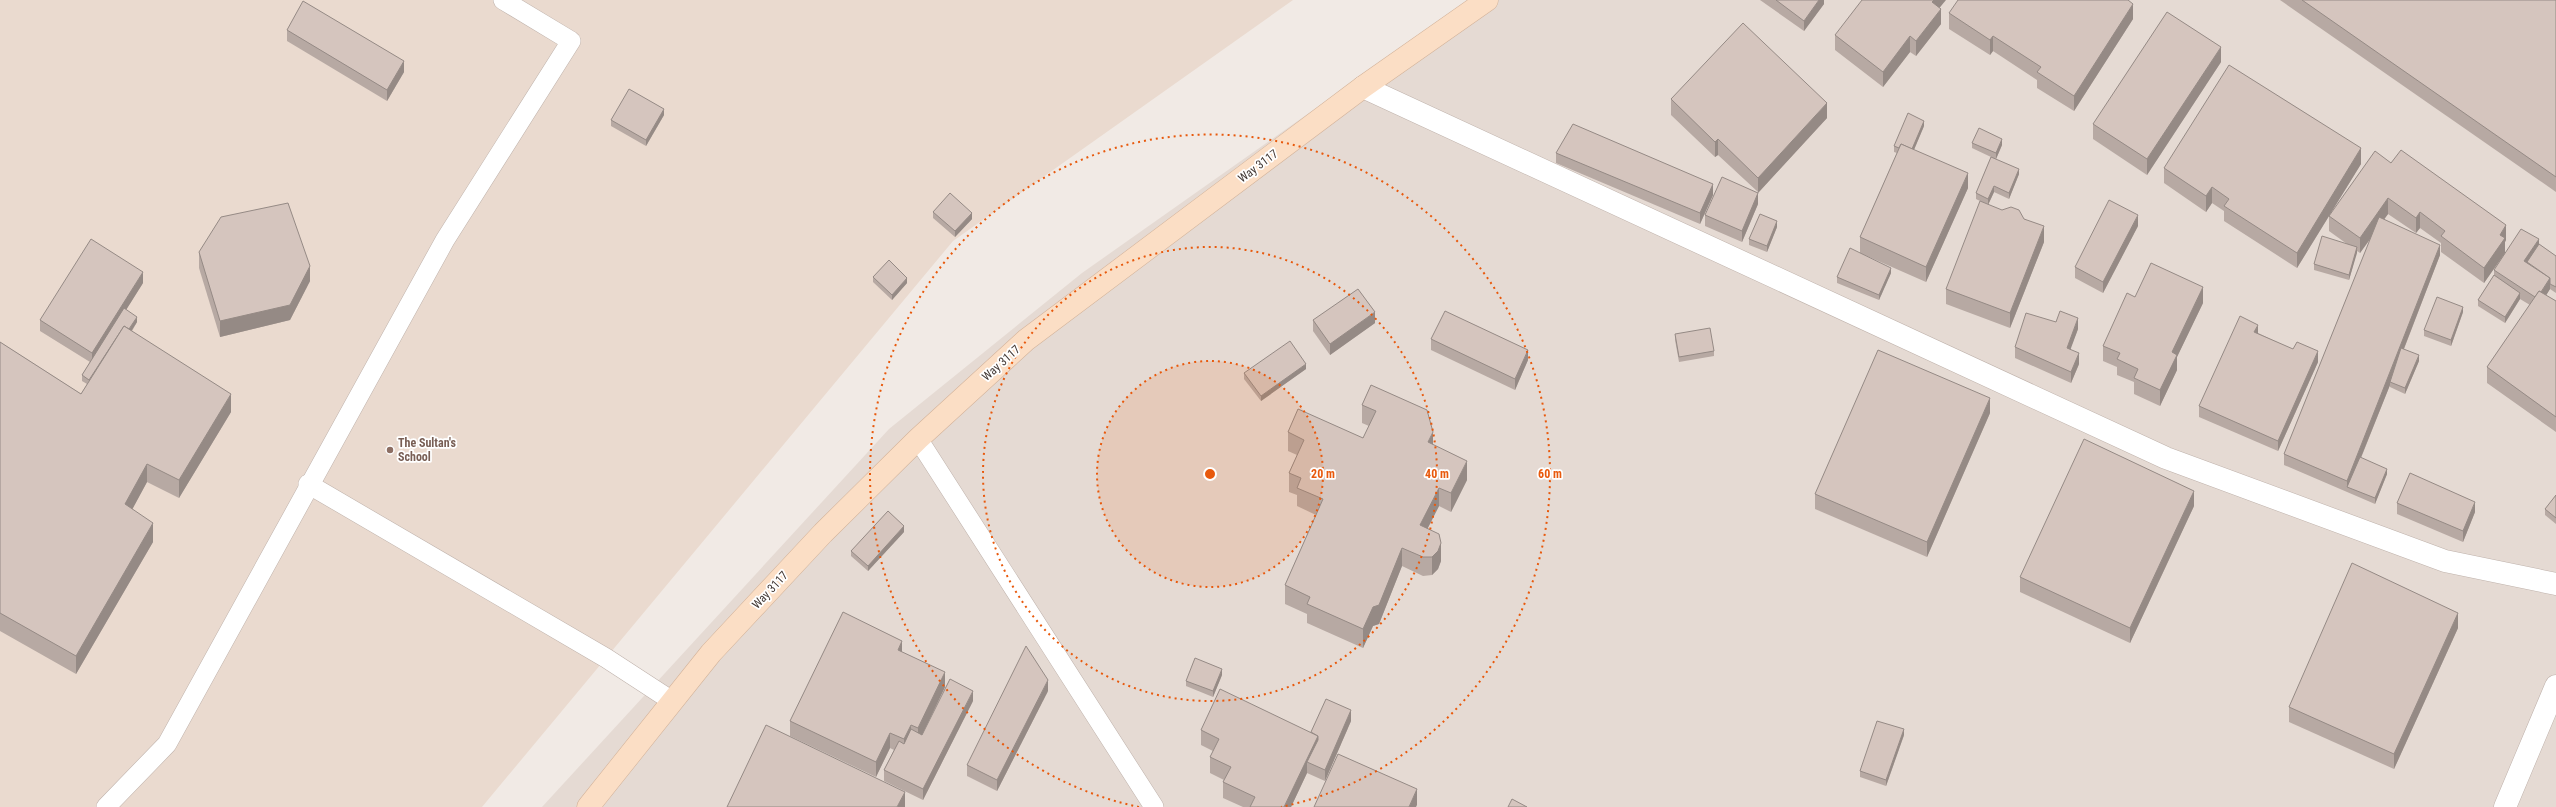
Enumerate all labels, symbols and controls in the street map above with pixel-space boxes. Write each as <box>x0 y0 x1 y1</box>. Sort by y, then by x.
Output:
street label: Way 3117 <box>1235 147 1281 185</box>
street label: Way 3117 <box>979 342 1023 384</box>
place label: The Sultan's School <box>398 436 456 464</box>
marker: The Sultan's School <box>385 445 395 455</box>
centre of rings <box>1203 467 1217 481</box>
text: 20 m <box>1311 467 1335 481</box>
text: 40 m <box>1425 467 1449 481</box>
text: 60 m <box>1538 467 1562 481</box>
street label: Way 3117 <box>749 568 791 612</box>

